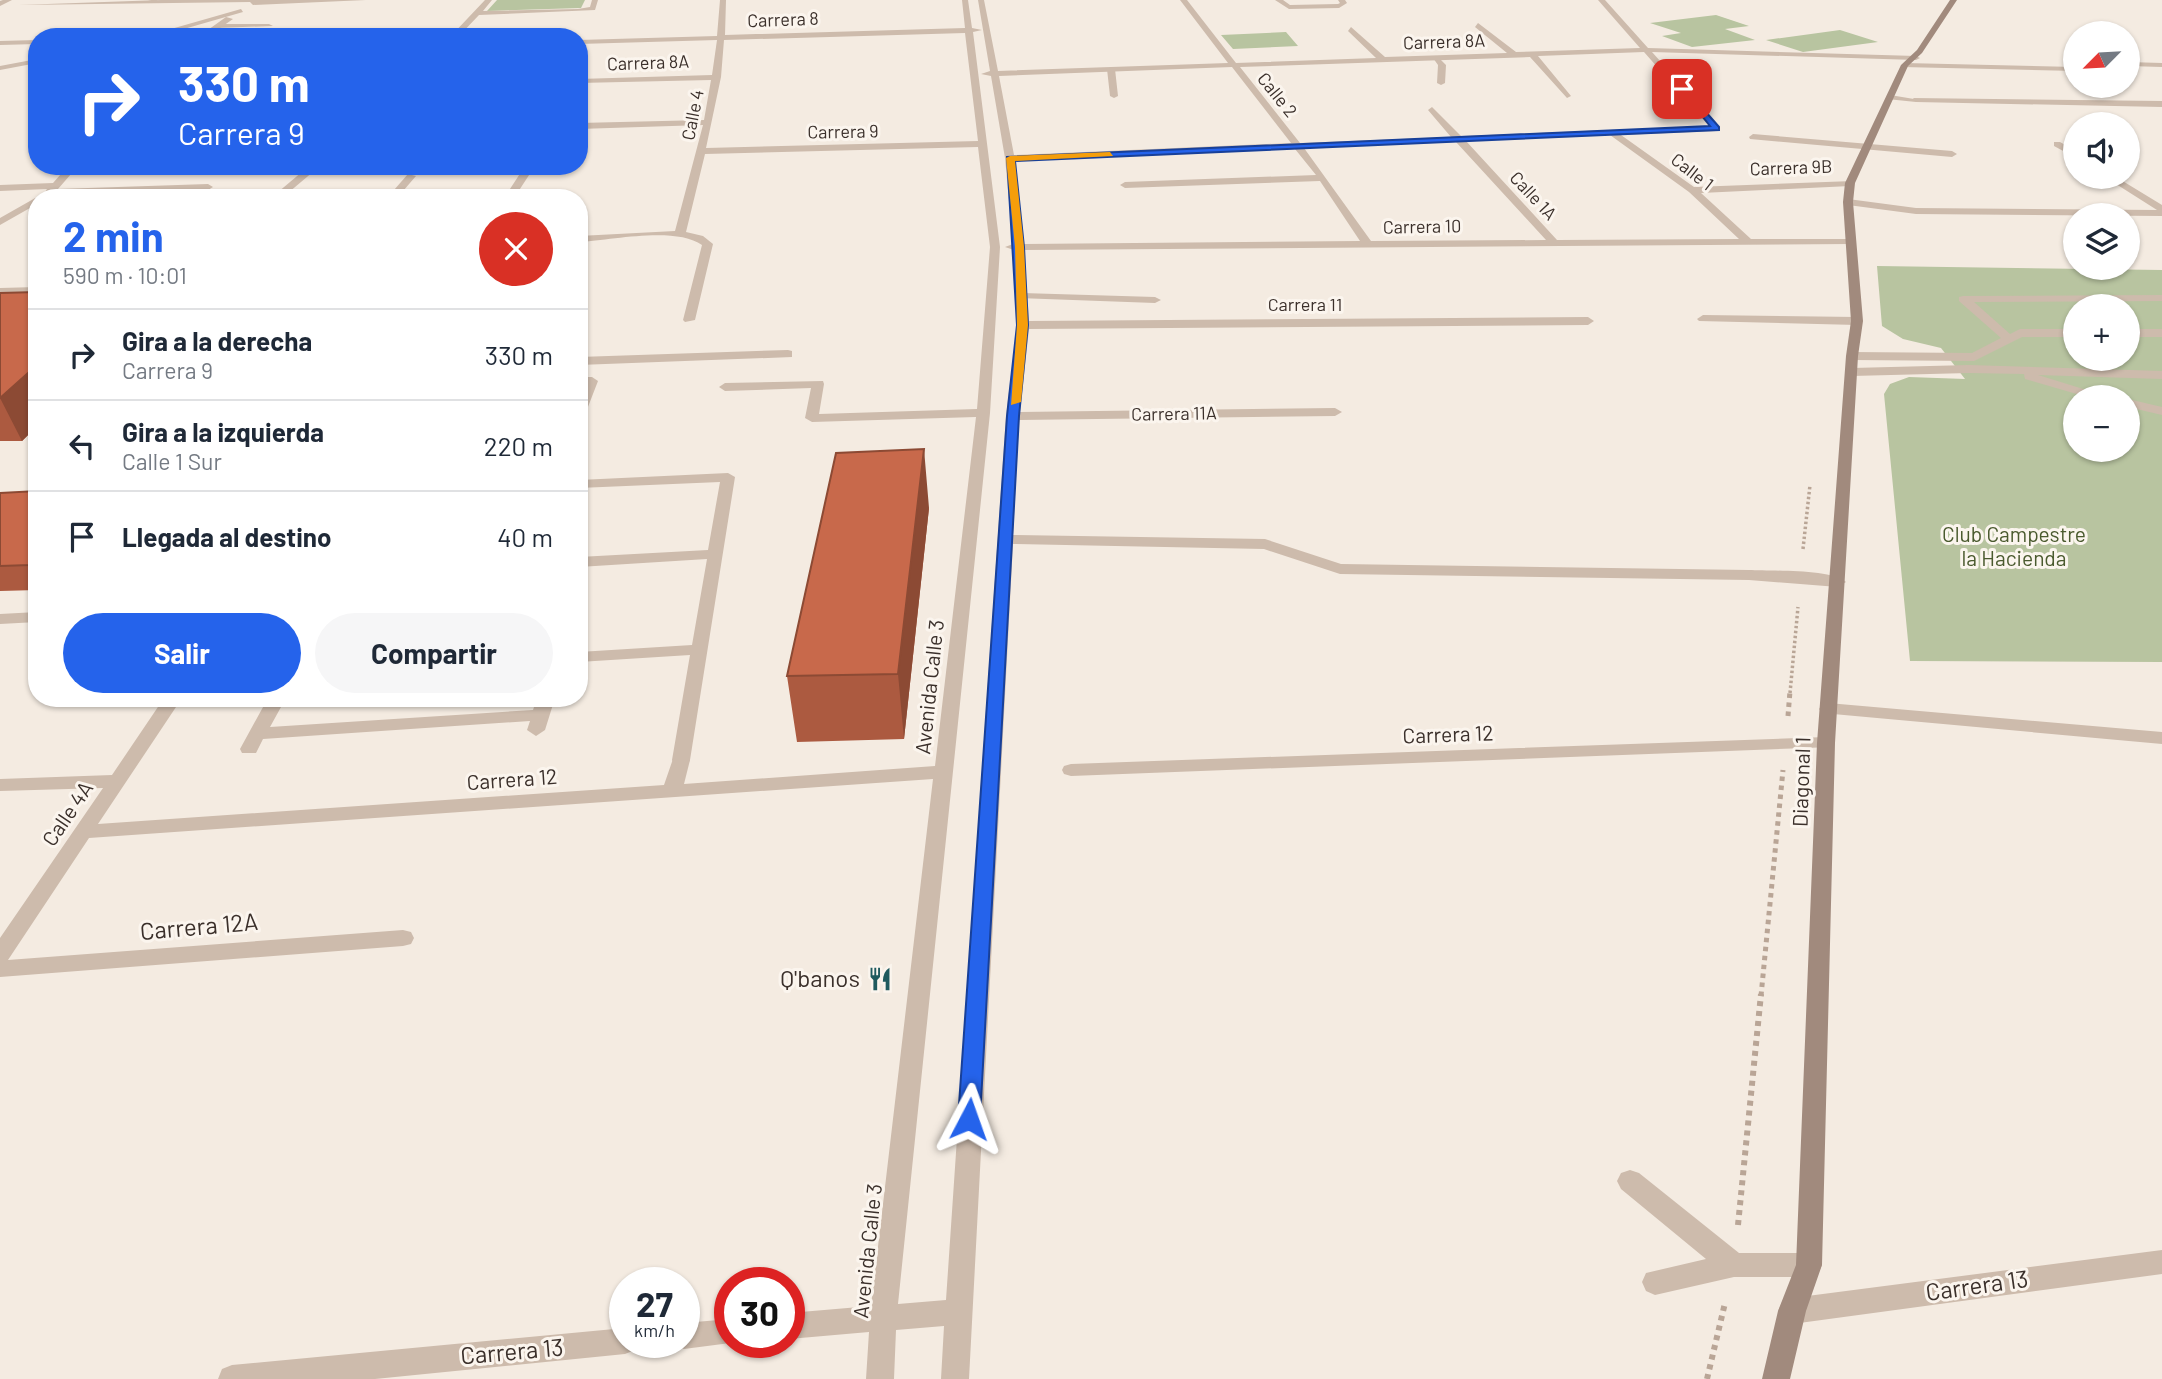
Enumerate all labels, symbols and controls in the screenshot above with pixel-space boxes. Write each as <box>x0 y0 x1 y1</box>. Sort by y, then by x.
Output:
street label: Carrera 8 <box>747 7 819 31</box>
north arrow <box>2063 21 2140 98</box>
map controls <box>2063 21 2140 462</box>
street label: Carrera 8A <box>1402 29 1486 53</box>
street label: Carrera 8A <box>606 50 690 74</box>
text: 330 m <box>178 53 310 112</box>
icon: right <box>63 56 154 147</box>
pin <box>1652 59 1712 119</box>
street label: Calle 2 <box>1253 68 1302 121</box>
icon: arrive <box>1663 70 1701 108</box>
street label: Calle 4 <box>676 87 708 142</box>
button: sound <box>2063 112 2140 189</box>
text: Carrera 9 <box>178 113 305 151</box>
street label: Carrera 9 <box>807 119 879 143</box>
street label: Calle 1 <box>1667 148 1718 195</box>
street label: Carrera 9B <box>1749 155 1833 179</box>
street label: Calle 1A <box>1506 166 1562 224</box>
button: layers <box>2063 203 2140 280</box>
text: 2 min <box>63 210 164 260</box>
button: close <box>479 212 553 286</box>
street label: Carrera 10 <box>1383 214 1461 238</box>
text: 590 m · 10:01 <box>63 261 187 289</box>
street label: Carrera 11 <box>1268 293 1342 315</box>
button: + <box>2063 294 2140 371</box>
text: Gira a la derecha <box>122 325 312 356</box>
icon: right <box>63 336 101 374</box>
text: 330 m <box>485 339 553 370</box>
text: Carrera 9 <box>122 356 213 384</box>
button: − <box>2063 385 2140 462</box>
street label: Carrera 11A <box>1131 401 1217 425</box>
text: Gira a la izquierda <box>122 416 324 447</box>
icon: left <box>63 427 101 465</box>
text: 220 m <box>484 430 553 461</box>
text: Calle 1 Sur <box>122 447 222 475</box>
icon: arrive <box>63 518 101 556</box>
text: Llegada al destino <box>122 521 331 552</box>
text: 40 m <box>497 521 553 552</box>
park label: Club Campestre la Hacienda <box>1942 521 2086 570</box>
button: Salir <box>63 613 301 693</box>
button: Compartir <box>315 613 553 693</box>
street label: Avenida Calle 3 <box>909 618 948 755</box>
street label: Carrera 12 <box>1402 719 1494 748</box>
street label: Diagonal 1 <box>1786 736 1815 827</box>
street label: Carrera 12 <box>466 763 558 794</box>
street label: Calle 4A <box>36 776 98 850</box>
street label: Carrera 12A <box>139 906 259 945</box>
place label: Q'banos <box>780 963 860 992</box>
restaurant icon: Q'banos <box>866 965 894 993</box>
position arrow <box>932 1082 1006 1156</box>
street label: Avenida Calle 3 <box>847 1182 886 1319</box>
street label: Carrera 13 <box>1924 1263 2030 1306</box>
speed limit sign: 30 <box>714 1267 805 1358</box>
text: 27 <box>636 1282 673 1324</box>
text: km/h <box>634 1319 675 1341</box>
street label: Carrera 13 <box>459 1332 565 1369</box>

